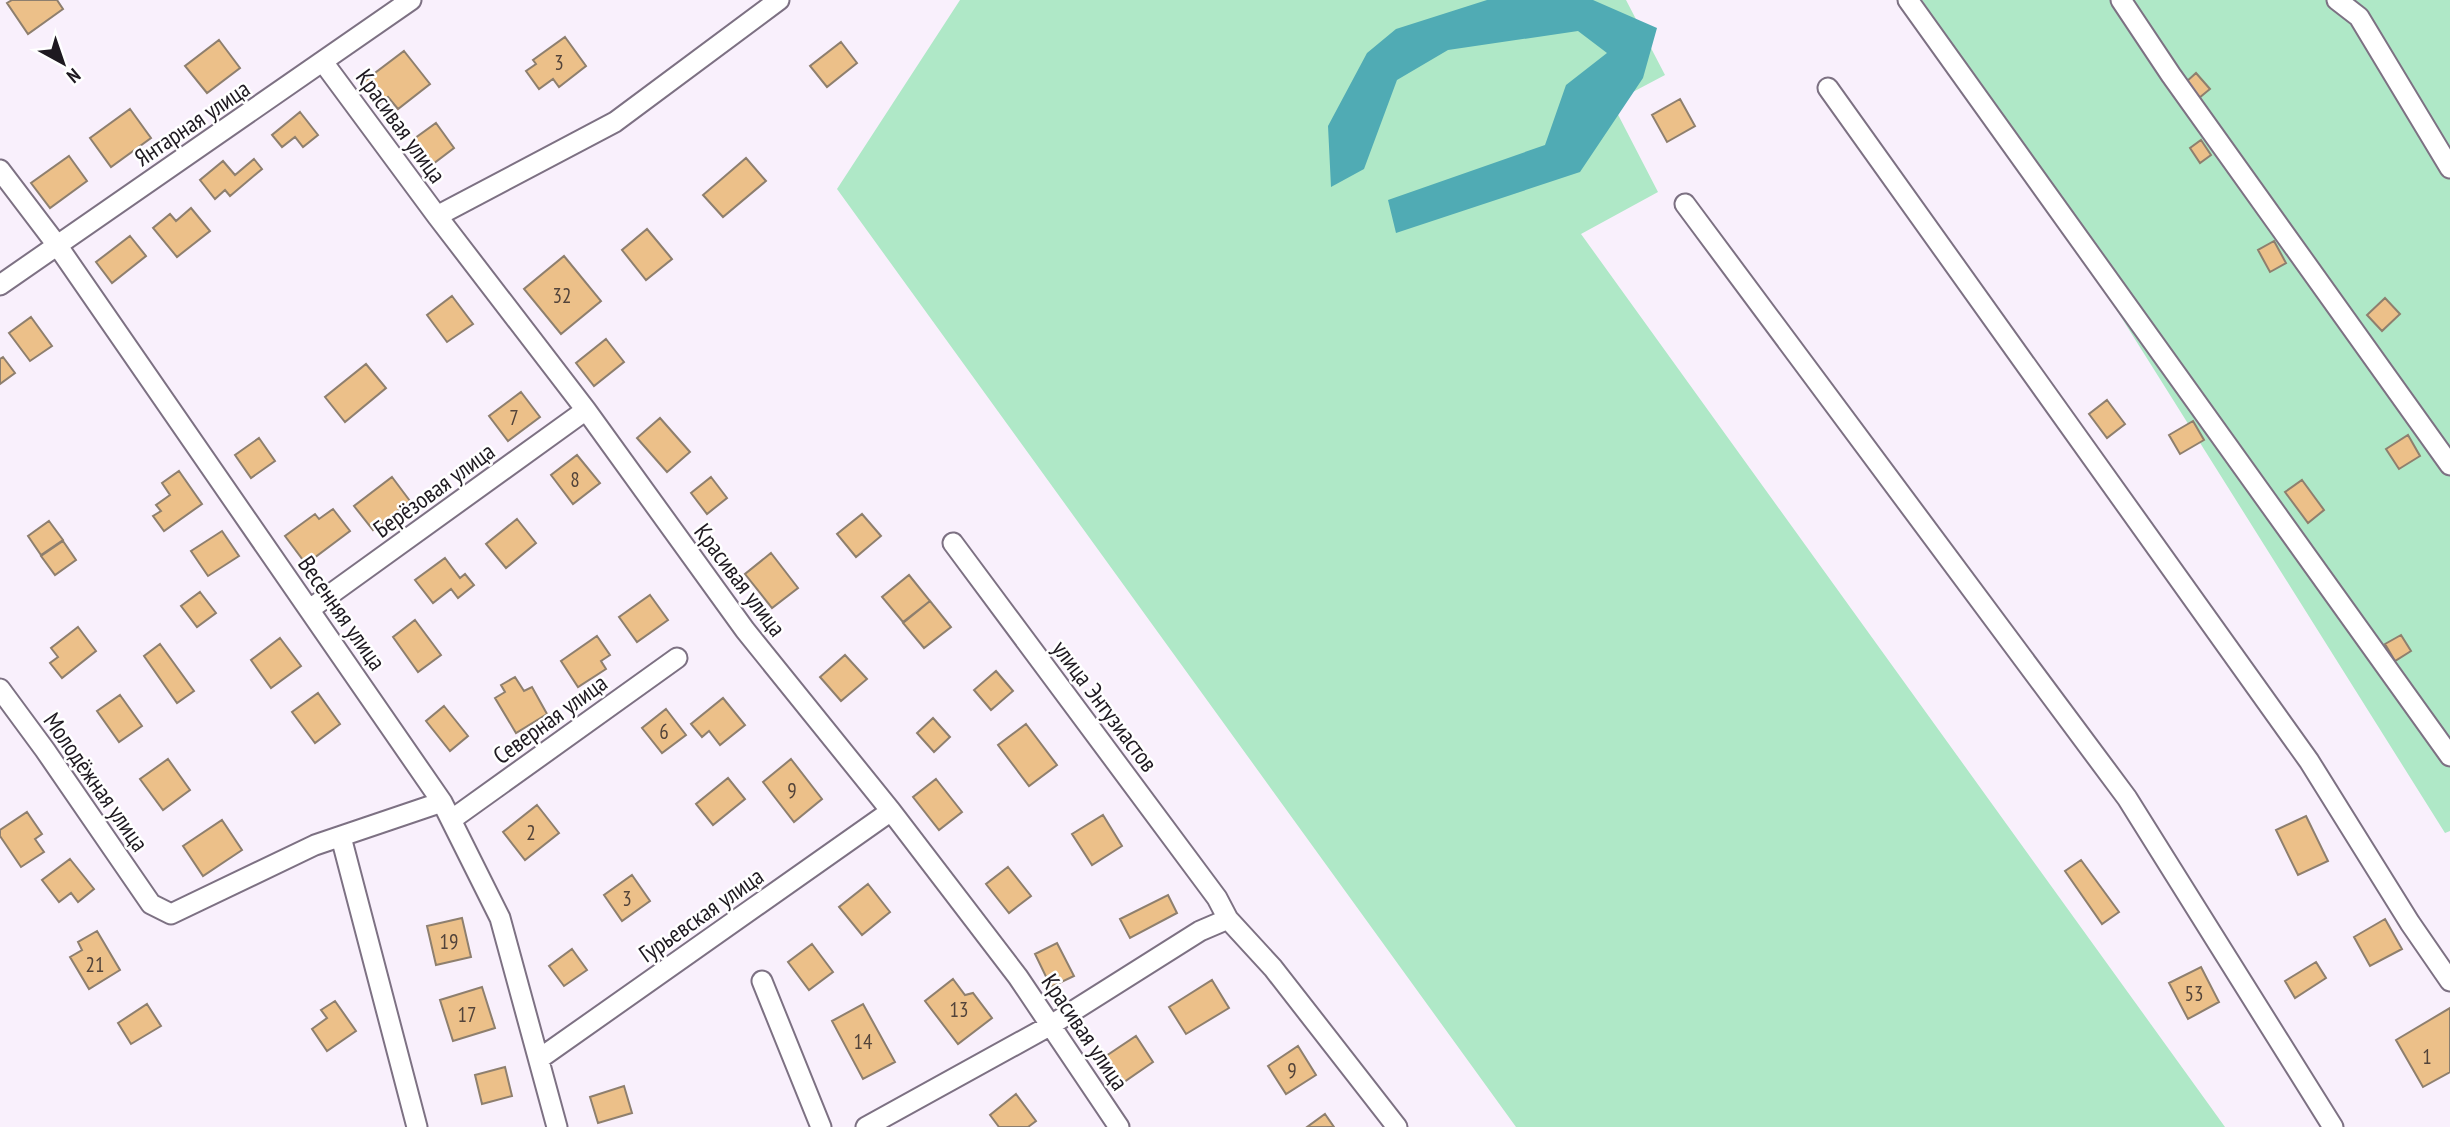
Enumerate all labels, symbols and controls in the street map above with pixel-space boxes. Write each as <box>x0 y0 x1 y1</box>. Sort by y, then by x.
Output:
north arrow <box>28 28 98 98</box>
house number: 3 <box>554 49 564 76</box>
street label: Красивая улица <box>349 63 453 189</box>
text: N <box>62 64 86 89</box>
street label: Янтарная улица <box>128 73 256 173</box>
house number: 32 <box>553 282 571 309</box>
house number: 7 <box>509 404 519 431</box>
street label: Берёзовая улица <box>367 436 501 544</box>
house number: 8 <box>570 466 580 493</box>
street label: Красивая улица <box>687 517 793 643</box>
street label: Весенняя улица <box>291 550 393 676</box>
street label: улица Энтузиастов <box>1045 634 1165 778</box>
street label: Северная улица <box>487 667 613 771</box>
street label: Молодёжная улица <box>37 707 155 857</box>
house number: 6 <box>659 718 669 745</box>
house number: 9 <box>787 777 797 804</box>
house number: 2 <box>526 819 536 846</box>
street label: Гурьевская улица <box>633 861 769 969</box>
house number: 3 <box>622 885 632 912</box>
house number: 19 <box>440 928 458 955</box>
house number: 21 <box>86 951 104 978</box>
street label: Красивая улица <box>1035 968 1135 1096</box>
house number: 53 <box>2185 980 2203 1007</box>
house number: 13 <box>950 996 968 1023</box>
house number: 17 <box>458 1001 476 1028</box>
house number: 14 <box>854 1028 873 1055</box>
house number: 1 <box>2422 1043 2432 1070</box>
house number: 9 <box>1287 1057 1297 1084</box>

